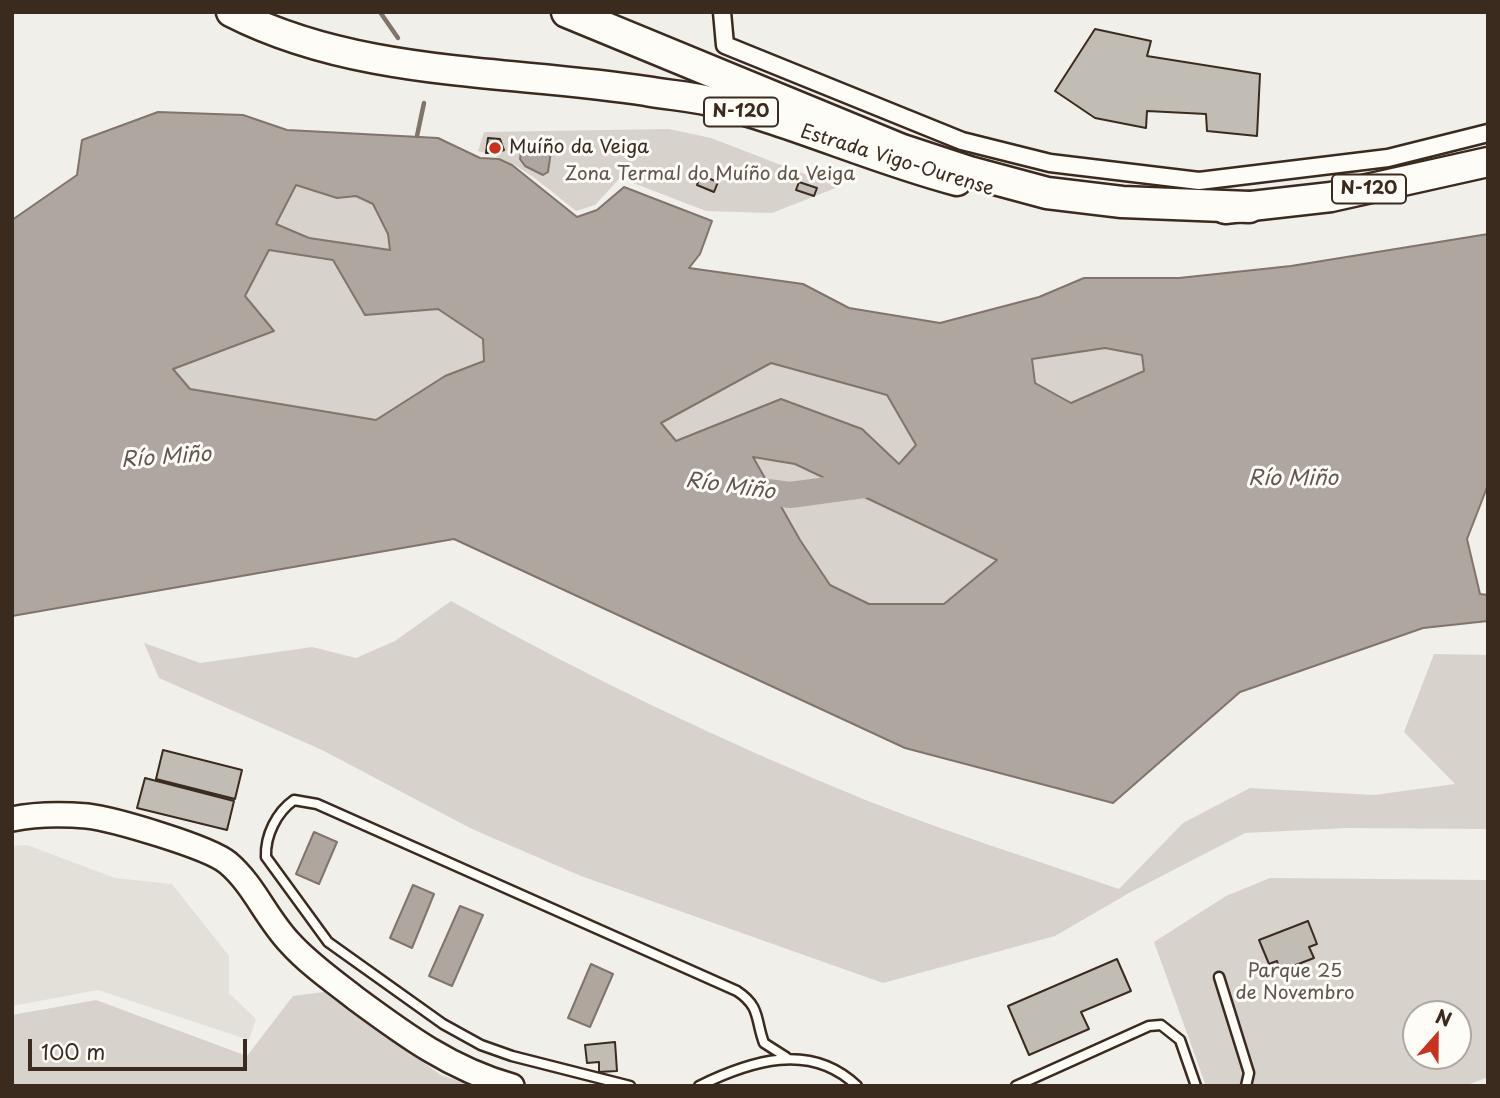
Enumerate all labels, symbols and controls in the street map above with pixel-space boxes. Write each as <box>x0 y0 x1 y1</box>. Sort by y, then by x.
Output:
road number: N-120 <box>704 98 778 127</box>
street label: Estrada Vigo-Ourense <box>798 121 996 201</box>
place label: Muíño da Veiga <box>509 137 649 159</box>
marker: Muíño da Veiga <box>487 140 503 156</box>
park label: Zona Termal do Muíño da Veiga <box>565 164 855 186</box>
road number: N-120 <box>1332 174 1406 204</box>
water label: Río Miño <box>120 442 212 474</box>
water label: Río Miño <box>1248 466 1338 492</box>
water label: Río Miño <box>684 468 776 506</box>
park label: Parque 25 de Novembro <box>1235 961 1355 1005</box>
north arrow <box>1402 1000 1472 1070</box>
text: N <box>1432 1001 1456 1033</box>
scale bar <box>32 1024 250 1068</box>
text: 100 m <box>41 1035 105 1067</box>

